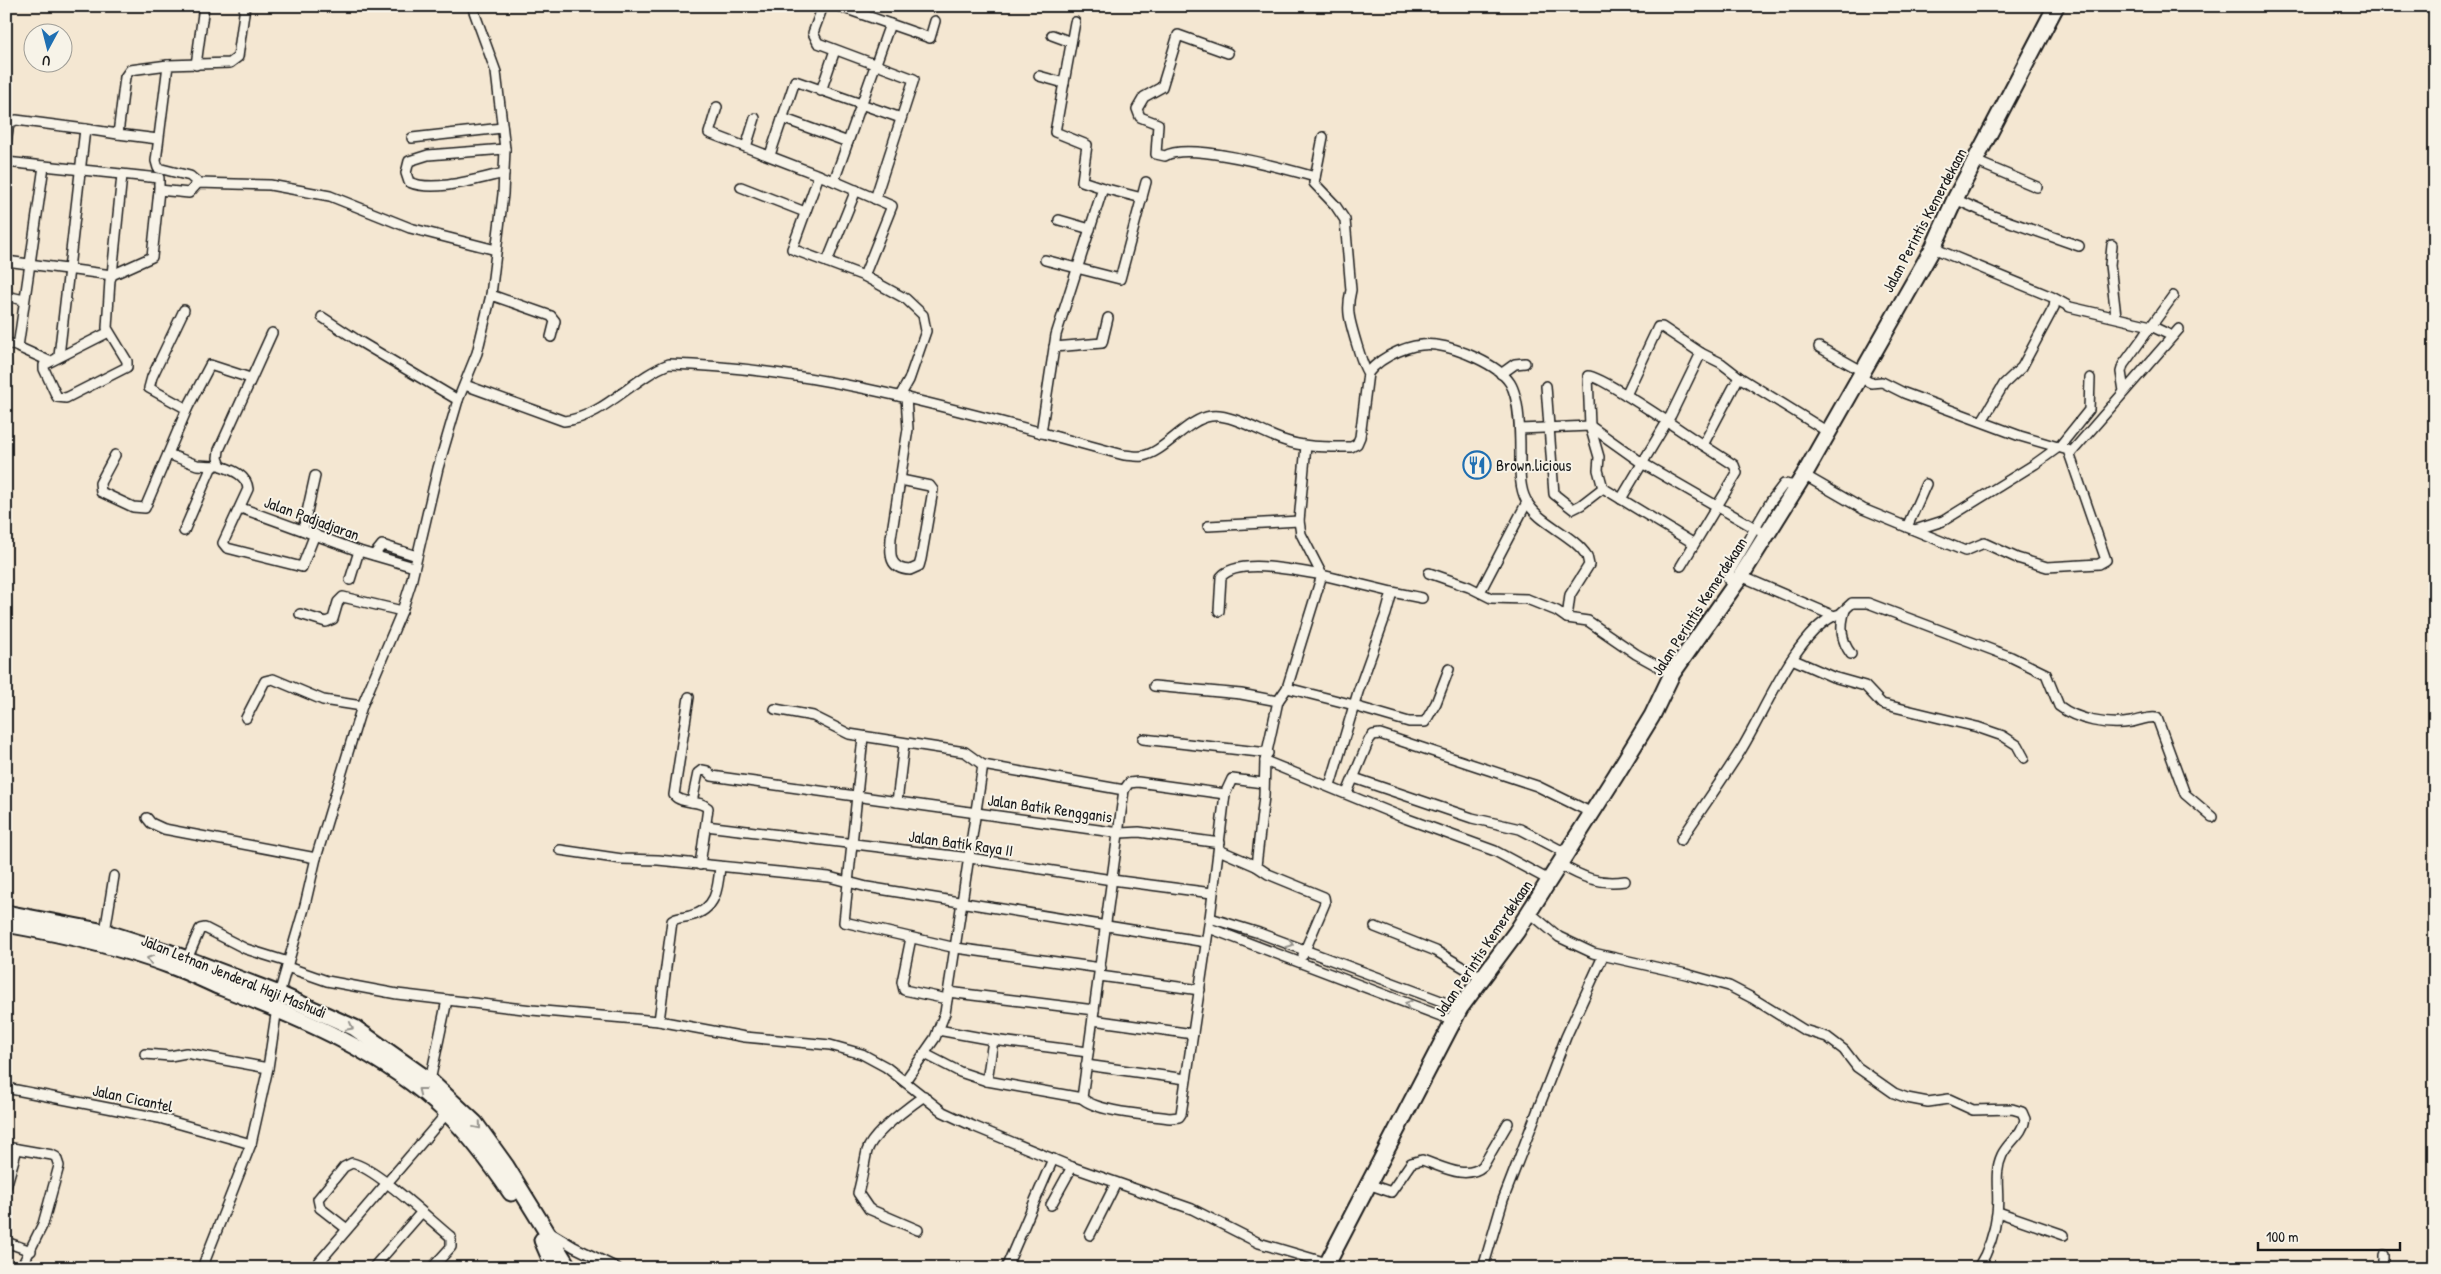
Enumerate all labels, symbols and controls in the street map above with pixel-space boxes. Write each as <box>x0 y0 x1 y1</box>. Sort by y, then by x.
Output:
north arrow <box>22 22 72 72</box>
text: U <box>41 51 51 71</box>
street label: Jalan Perintis Kemerdekaan <box>1877 144 1971 296</box>
restaurant icon: Brown.licious <box>1462 450 1492 480</box>
place label: Brown.licious <box>1496 454 1571 476</box>
street label: Jalan Padjadjaran <box>261 491 363 545</box>
street label: Jalan Perintis Kemerdekaan <box>1646 533 1752 679</box>
street label: Jalan Batik Rengganis <box>986 788 1114 828</box>
street label: Jalan Batik Raya II <box>907 825 1015 861</box>
street label: Jalan Perintis Kemerdekaan <box>1429 875 1537 1021</box>
street label: Jalan Letnan Jenderal Haji Mashudi <box>138 929 330 1023</box>
one-way arrow <box>1285 938 1293 948</box>
one-way arrow <box>146 955 155 965</box>
one-way arrow <box>1404 999 1413 1010</box>
one-way arrow <box>345 1020 354 1030</box>
street label: Jalan Cicantel <box>91 1079 176 1117</box>
one-way arrow <box>417 1088 426 1097</box>
one-way arrow <box>472 1121 481 1130</box>
scale bar <box>2258 1219 2401 1251</box>
text: 100 m <box>2266 1226 2299 1247</box>

